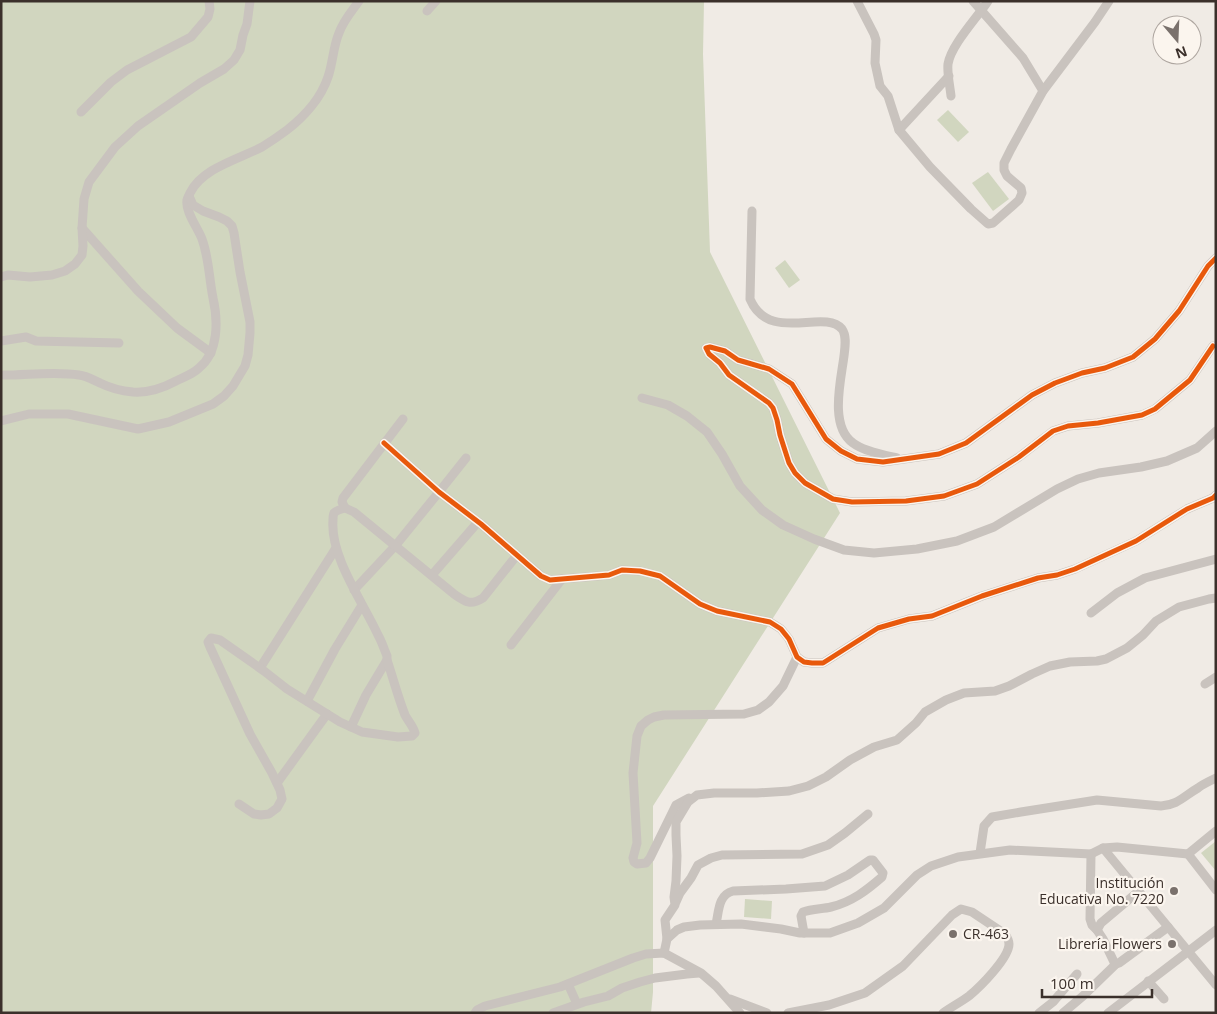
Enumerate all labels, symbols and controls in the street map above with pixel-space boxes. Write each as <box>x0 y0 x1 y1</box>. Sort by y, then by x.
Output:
north arrow <box>1152 15 1202 65</box>
text: N <box>1173 42 1190 64</box>
place label: Institución Educativa No. 7220 <box>1039 873 1164 908</box>
marker: Institución Educativa No. 7220 <box>1168 885 1180 897</box>
place label: CR-463 <box>963 924 1009 943</box>
marker: CR-463 <box>947 928 959 940</box>
place label: Librería Flowers <box>1058 934 1162 953</box>
marker: Librería Flowers <box>1166 938 1178 950</box>
scale bar <box>1042 966 1152 998</box>
text: 100 m <box>1050 973 1094 993</box>

